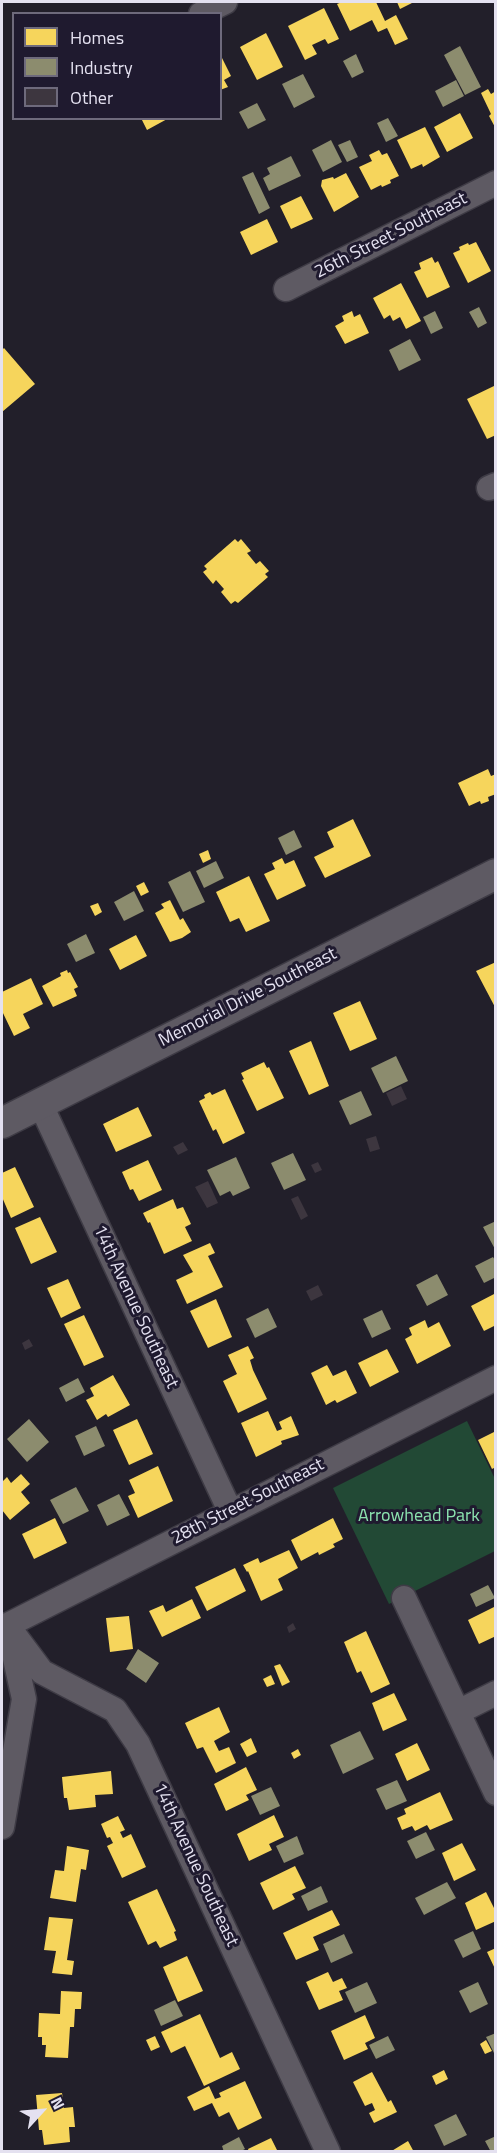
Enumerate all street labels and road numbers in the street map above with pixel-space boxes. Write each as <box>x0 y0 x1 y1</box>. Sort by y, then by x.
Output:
street label: 26th Street Southeast <box>311 188 471 284</box>
street label: Memorial Drive Southeast <box>155 944 341 1052</box>
street label: 14th Avenue Southeast <box>88 1222 182 1392</box>
street label: 28th Street Southeast <box>168 1454 328 1550</box>
street label: 14th Avenue Southeast <box>148 1780 242 1950</box>

